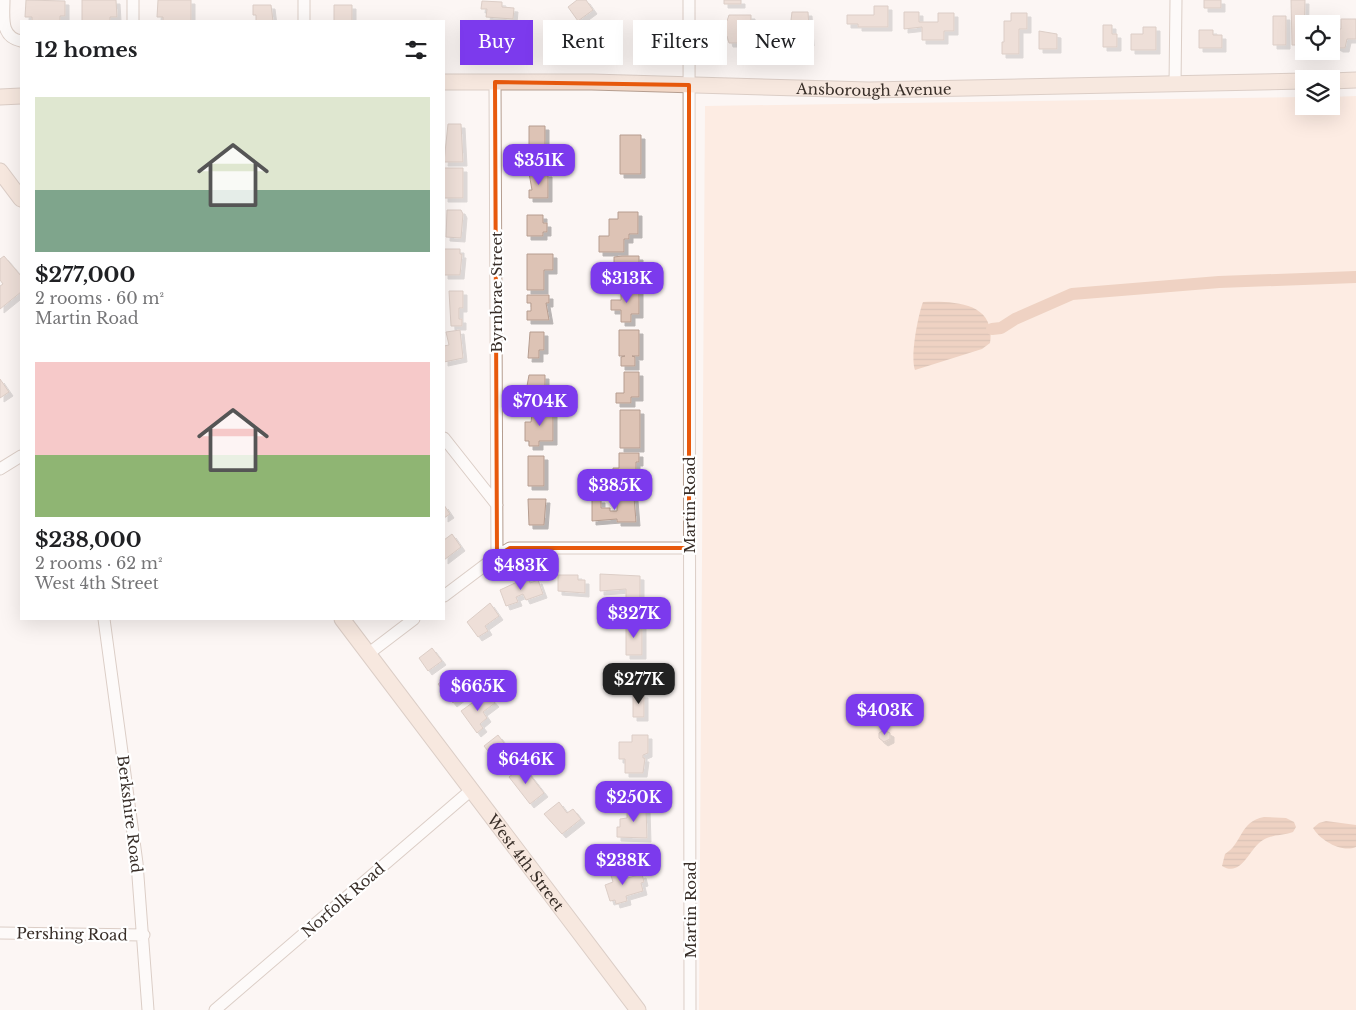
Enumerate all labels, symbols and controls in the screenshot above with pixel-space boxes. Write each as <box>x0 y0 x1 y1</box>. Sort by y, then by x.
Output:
map controls <box>1295 15 1340 115</box>
button: locate <box>1295 15 1340 60</box>
chip: Buy <box>460 20 533 65</box>
chip: Rent <box>543 20 623 65</box>
chip: Filters <box>633 20 727 65</box>
chip: New <box>737 20 814 65</box>
icon: filters <box>402 36 430 64</box>
text: 12 homes <box>35 37 138 63</box>
button: layers <box>1295 70 1340 115</box>
street label: Ansborough Avenue <box>795 78 952 100</box>
icon: home <box>188 130 278 220</box>
pin: $351K <box>504 144 574 186</box>
text: $351K <box>514 150 564 170</box>
street label: Byrnbrae Street <box>487 231 506 353</box>
text: $277,000 <box>35 262 135 288</box>
pin: $313K <box>592 262 662 304</box>
text: $313K <box>602 268 652 288</box>
text: 2 rooms · 60 m² <box>35 288 164 308</box>
text: Martin Road <box>35 308 139 328</box>
pin: $704K <box>505 384 575 427</box>
text: $704K <box>513 391 567 411</box>
icon: home <box>188 395 278 485</box>
street label: Martin Road <box>680 456 699 554</box>
pin: $385K <box>580 468 650 511</box>
text: $385K <box>588 475 642 495</box>
text: $238,000 <box>35 527 142 553</box>
pin: $483K <box>486 548 556 591</box>
text: 2 rooms · 62 m² <box>35 553 162 573</box>
text: $483K <box>494 555 548 575</box>
text: West 4th Street <box>35 573 159 593</box>
pin: $327K <box>599 596 669 639</box>
text: $327K <box>608 603 660 623</box>
pin: $277K <box>604 662 674 705</box>
text: $277K <box>614 669 664 689</box>
pin: $665K <box>443 670 513 712</box>
text: $665K <box>451 676 505 696</box>
pin: $403K <box>850 694 920 736</box>
text: $403K <box>857 700 913 720</box>
pin: $646K <box>491 742 561 785</box>
text: $646K <box>498 749 554 769</box>
street label: Berkshire Road <box>113 754 147 874</box>
pin: $250K <box>599 780 669 823</box>
text: $250K <box>606 787 662 807</box>
street label: West 4th Street <box>483 809 569 914</box>
pin: $238K <box>588 844 658 886</box>
text: $238K <box>596 850 650 870</box>
street label: Norfolk Road <box>298 859 388 941</box>
street label: Martin Road <box>681 861 700 959</box>
street label: Pershing Road <box>16 924 128 944</box>

